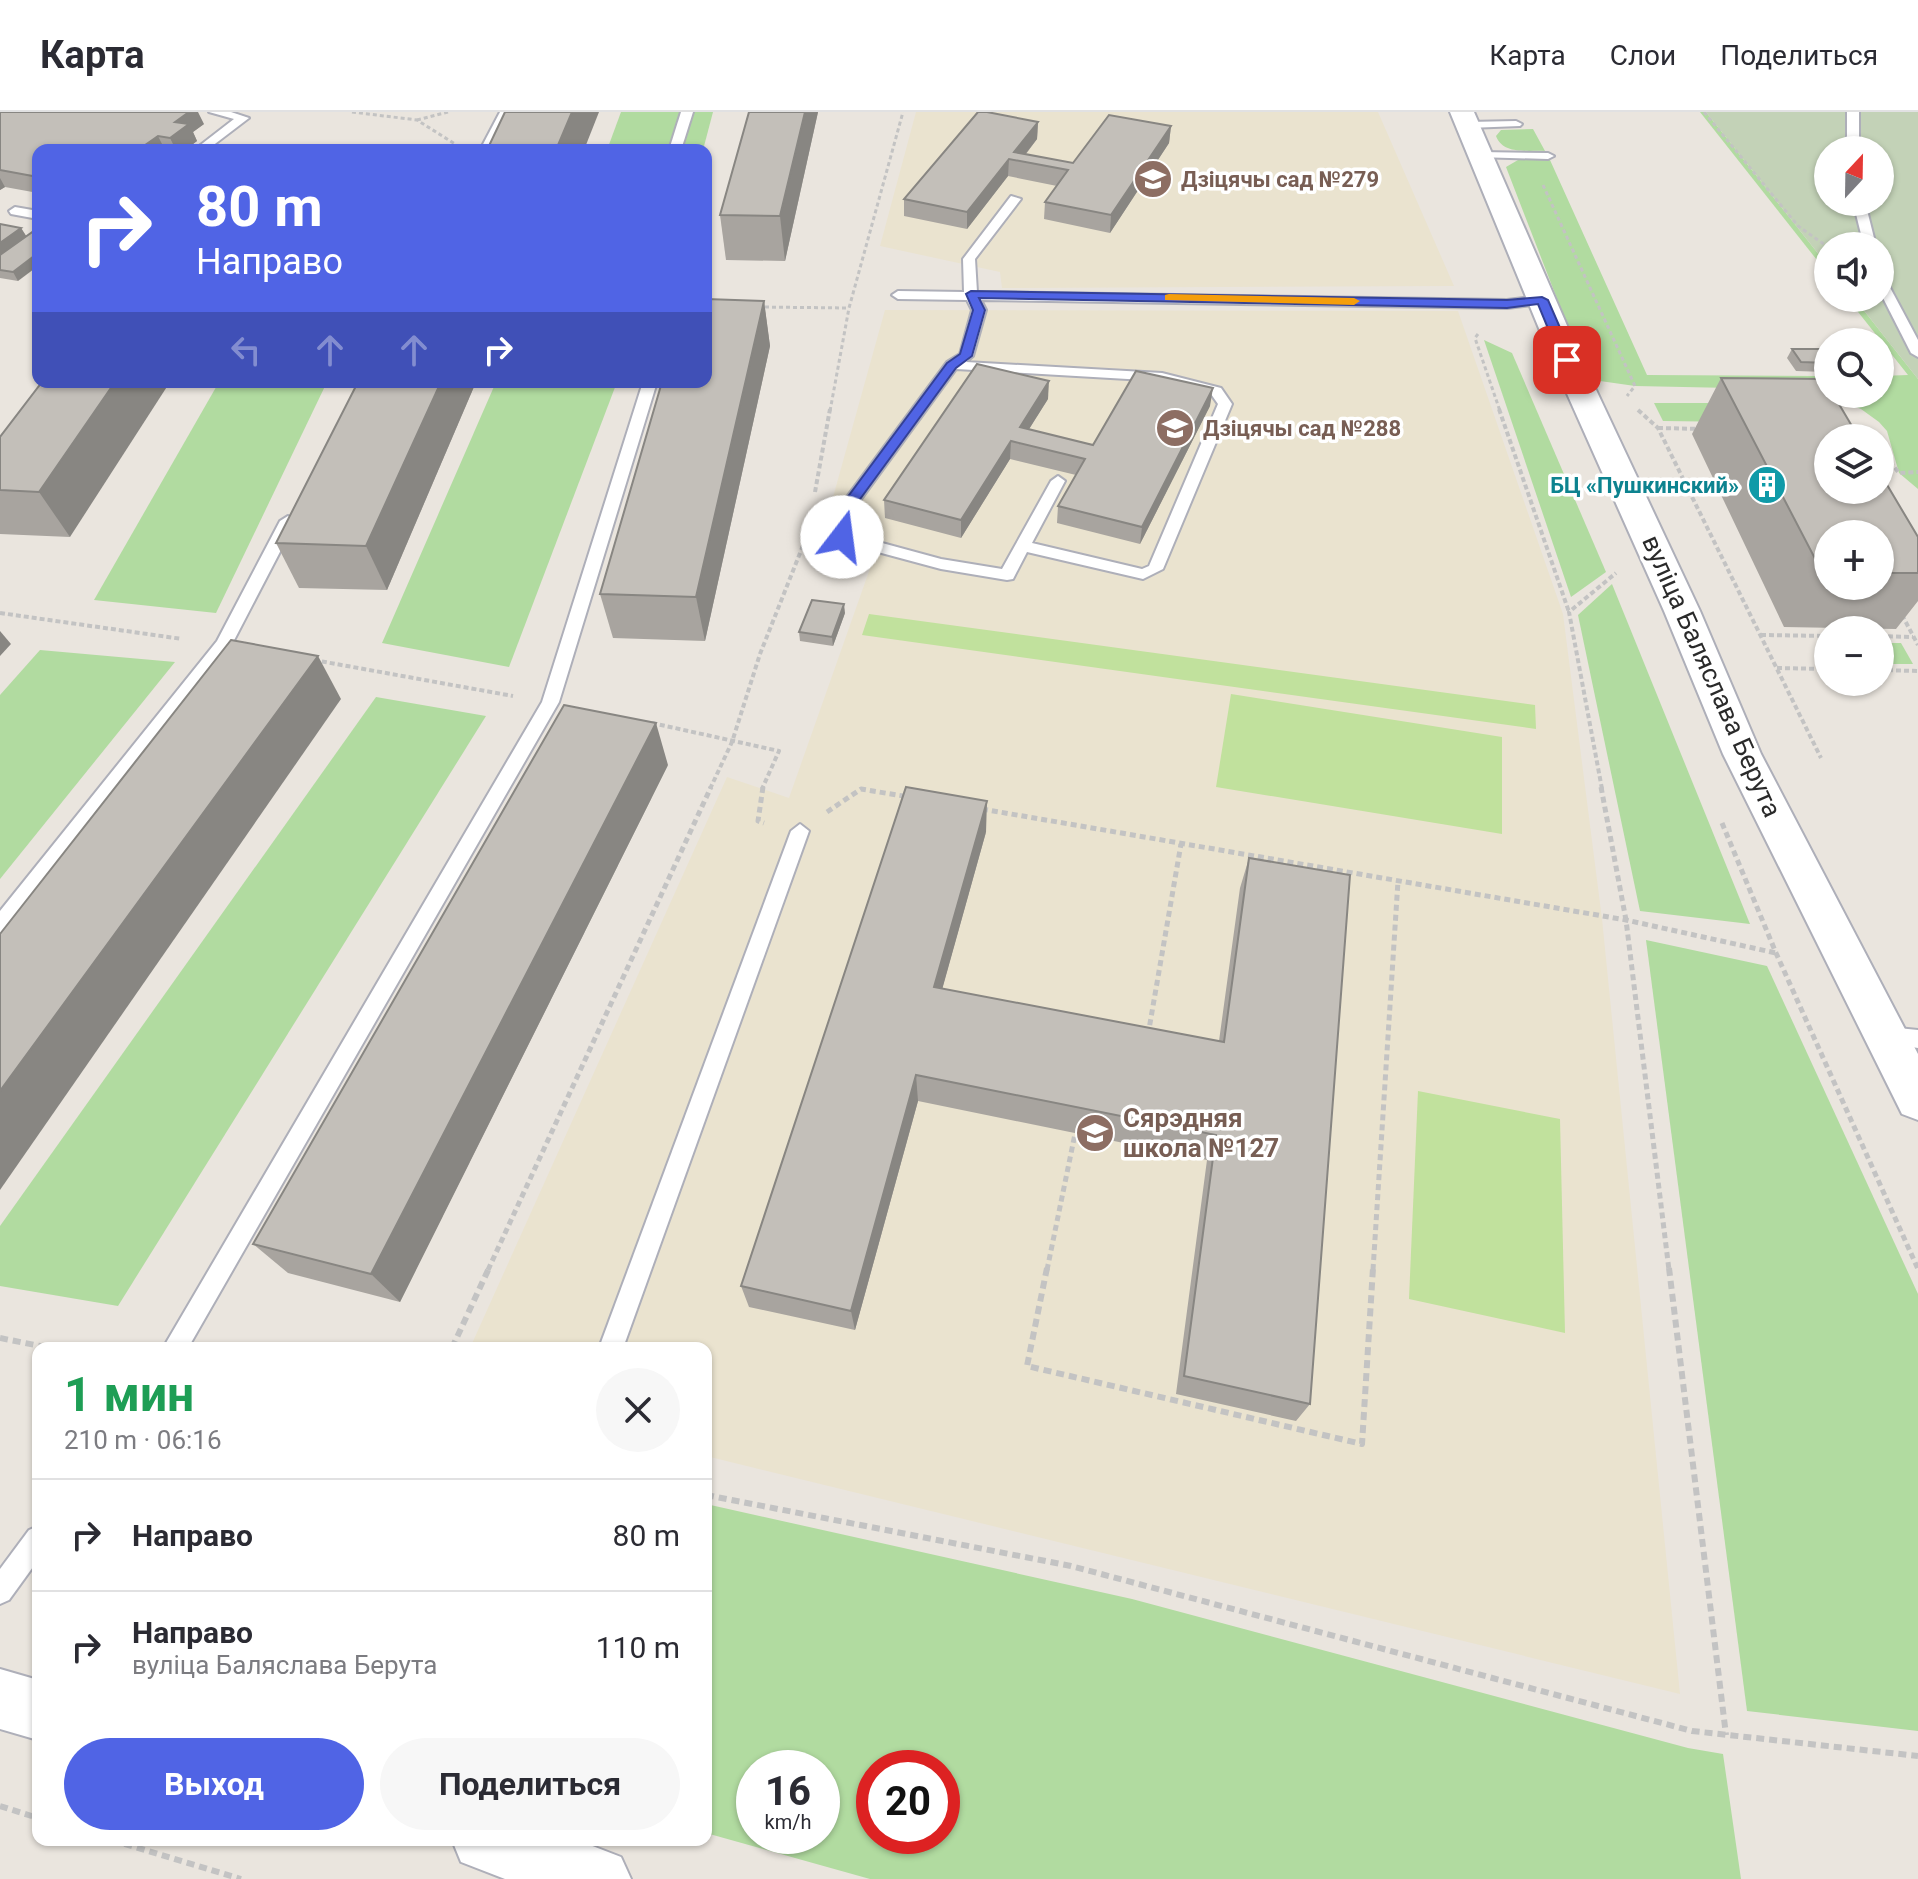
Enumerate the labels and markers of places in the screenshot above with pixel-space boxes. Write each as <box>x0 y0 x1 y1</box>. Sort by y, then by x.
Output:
school or university icon: Дзіцячы сад №279 <box>1132 158 1174 200</box>
place label: Дзіцячы сад №279 <box>1181 167 1379 192</box>
pin <box>1533 326 1601 394</box>
school or university icon: Дзіцячы сад №288 <box>1154 407 1196 449</box>
place label: Дзіцячы сад №288 <box>1203 416 1401 441</box>
building icon: БЦ «Пушкинский» <box>1746 464 1788 506</box>
place label: БЦ «Пушкинский» <box>1550 473 1739 498</box>
place label: Сярэдняя школа №127 <box>1123 1103 1279 1163</box>
school or university icon: Сярэдняя школа №127 <box>1074 1112 1116 1154</box>

